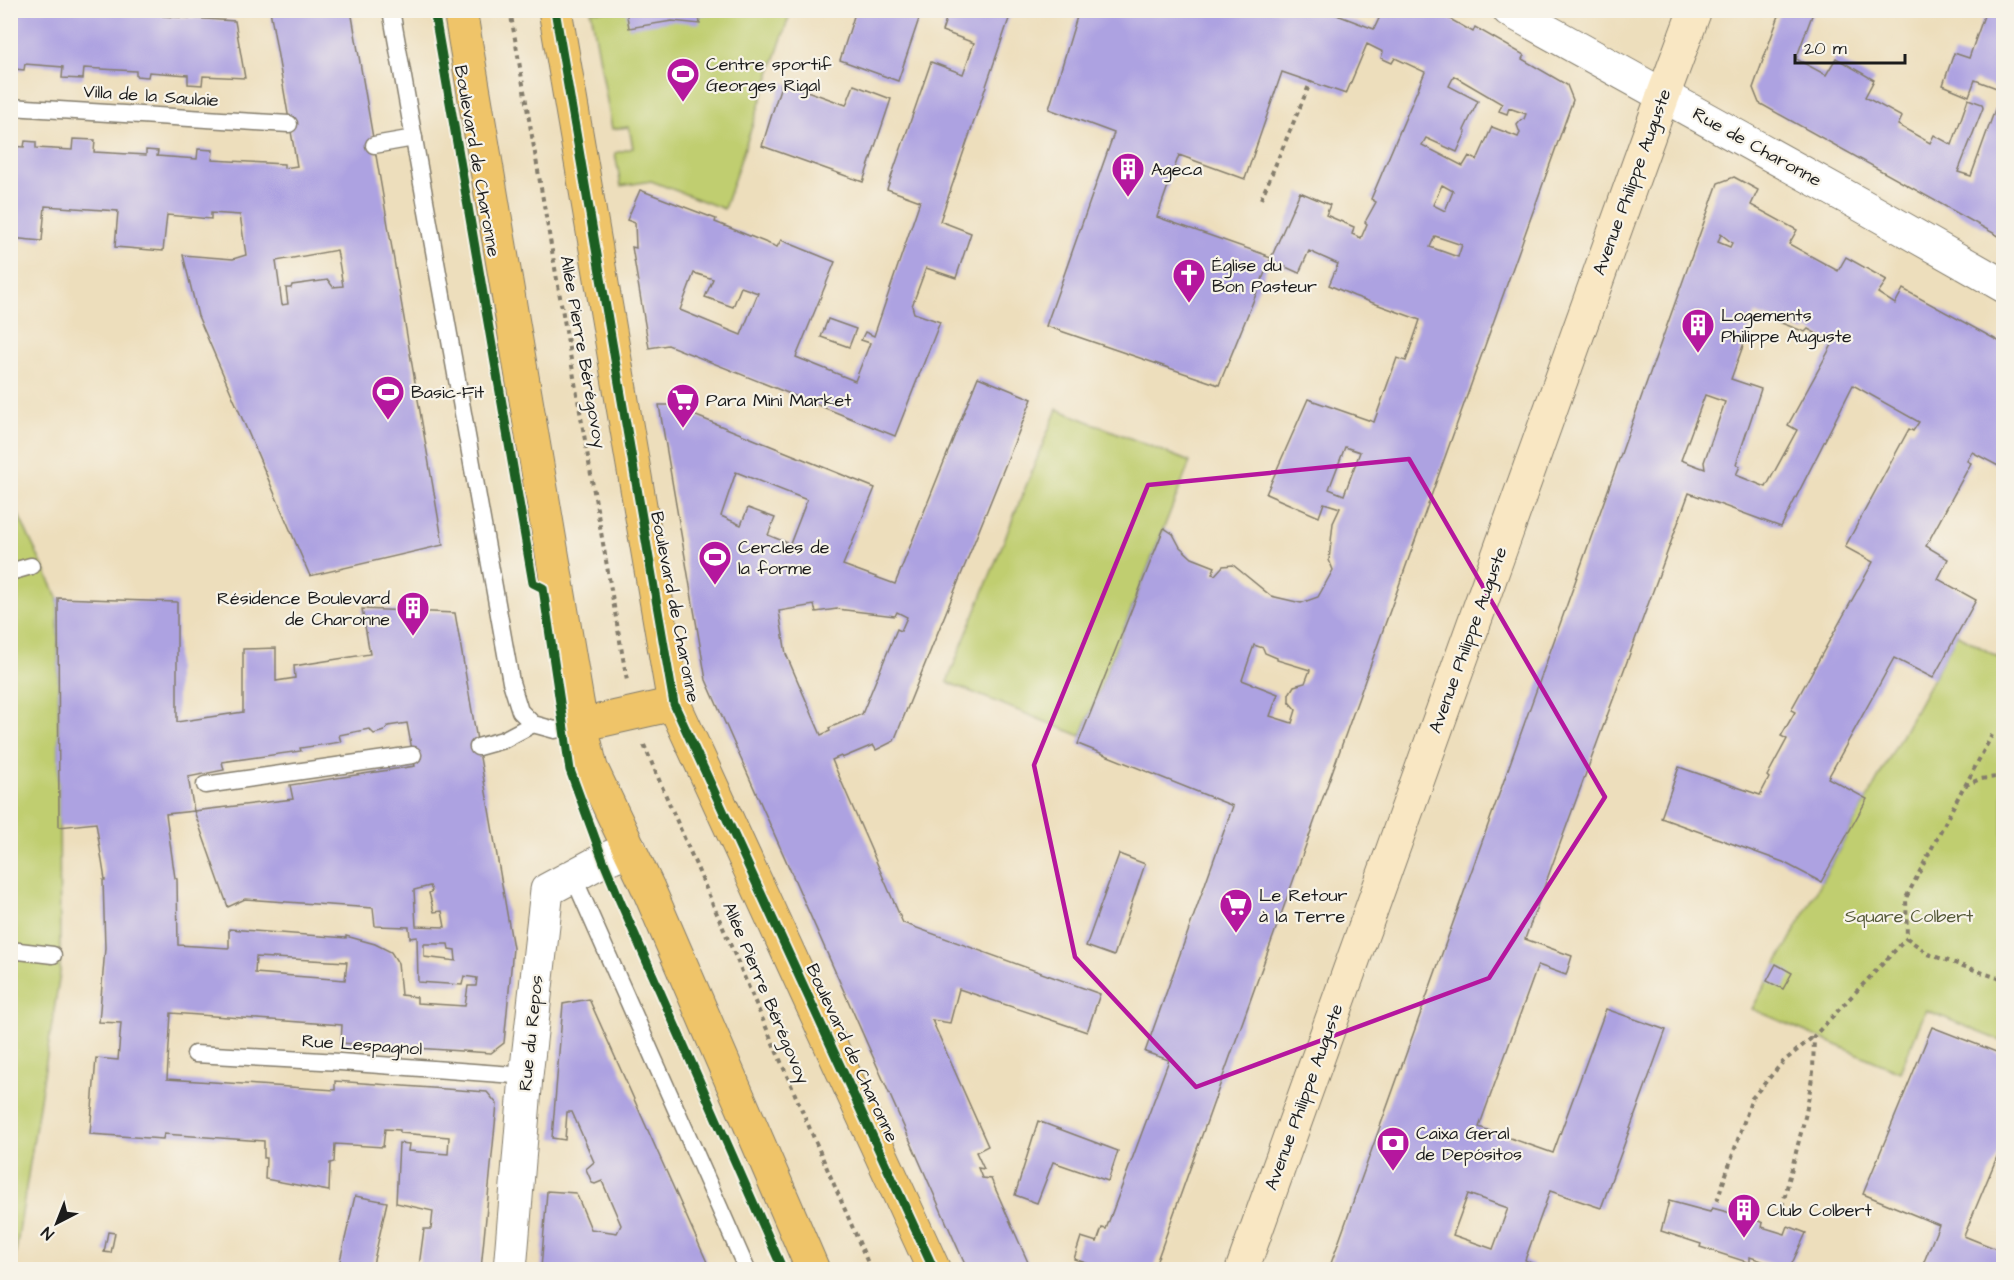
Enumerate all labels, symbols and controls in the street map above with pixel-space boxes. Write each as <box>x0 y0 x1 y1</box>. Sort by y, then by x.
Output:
scale bar <box>1795 27 1904 65</box>
text: 20 m <box>1804 36 1847 61</box>
place label: Centre sportif Georges Rigal <box>706 52 832 99</box>
sports icon: Centre sportif Georges Rigal <box>665 56 701 103</box>
street label: Boulevard de Charonne <box>448 63 506 259</box>
street label: Villa de la Saulaie <box>82 79 220 113</box>
street label: Avenue Philippe Auguste <box>1587 85 1678 279</box>
street label: Rue de Charonne <box>1688 101 1826 193</box>
building icon: Ageca <box>1110 151 1146 198</box>
place label: Ageca <box>1151 157 1202 183</box>
place label: Église du Bon Pasteur <box>1212 253 1317 299</box>
street label: Allée Pierre Bérégovoy <box>553 254 612 451</box>
church icon: Église du Bon Pasteur <box>1171 257 1207 304</box>
place label: Logements Philippe Auguste <box>1721 303 1852 350</box>
building icon: Logements Philippe Auguste <box>1680 307 1716 354</box>
sports icon: Basic-Fit <box>370 374 406 421</box>
place label: Basic-Fit <box>411 380 485 405</box>
supermarket icon: Para Mini Market <box>665 382 701 429</box>
place label: Para Mini Market <box>706 388 852 413</box>
street label: Boulevard de Charonne <box>644 509 706 705</box>
place label: Cercles de la forme <box>738 535 830 581</box>
sports icon: Cercles de la forme <box>697 539 733 586</box>
street label: Avenue Philippe Auguste <box>1423 543 1514 737</box>
place label: Résidence Boulevard de Charonne <box>217 586 390 632</box>
building icon: Résidence Boulevard de Charonne <box>395 590 431 637</box>
place label: Le Retour à la Terre <box>1259 883 1348 929</box>
supermarket icon: Le Retour à la Terre <box>1218 887 1254 934</box>
street label: Allée Pierre Bérégovoy <box>715 898 816 1088</box>
park label: Square Colbert <box>1845 904 1974 929</box>
street label: Boulevard de Charonne <box>800 960 904 1147</box>
street label: Rue du Repos <box>512 974 550 1092</box>
street label: Avenue Philippe Auguste <box>1259 1000 1350 1194</box>
street label: Rue Lespagnol <box>301 1028 423 1063</box>
place label: Caixa Geral de Depósitos <box>1416 1121 1522 1167</box>
bank icon: Caixa Geral de Depósitos <box>1375 1125 1411 1172</box>
building icon: Club Colbert <box>1726 1192 1762 1239</box>
north arrow <box>27 1193 87 1253</box>
place label: Club Colbert <box>1767 1198 1873 1223</box>
text: N <box>37 1222 59 1245</box>

